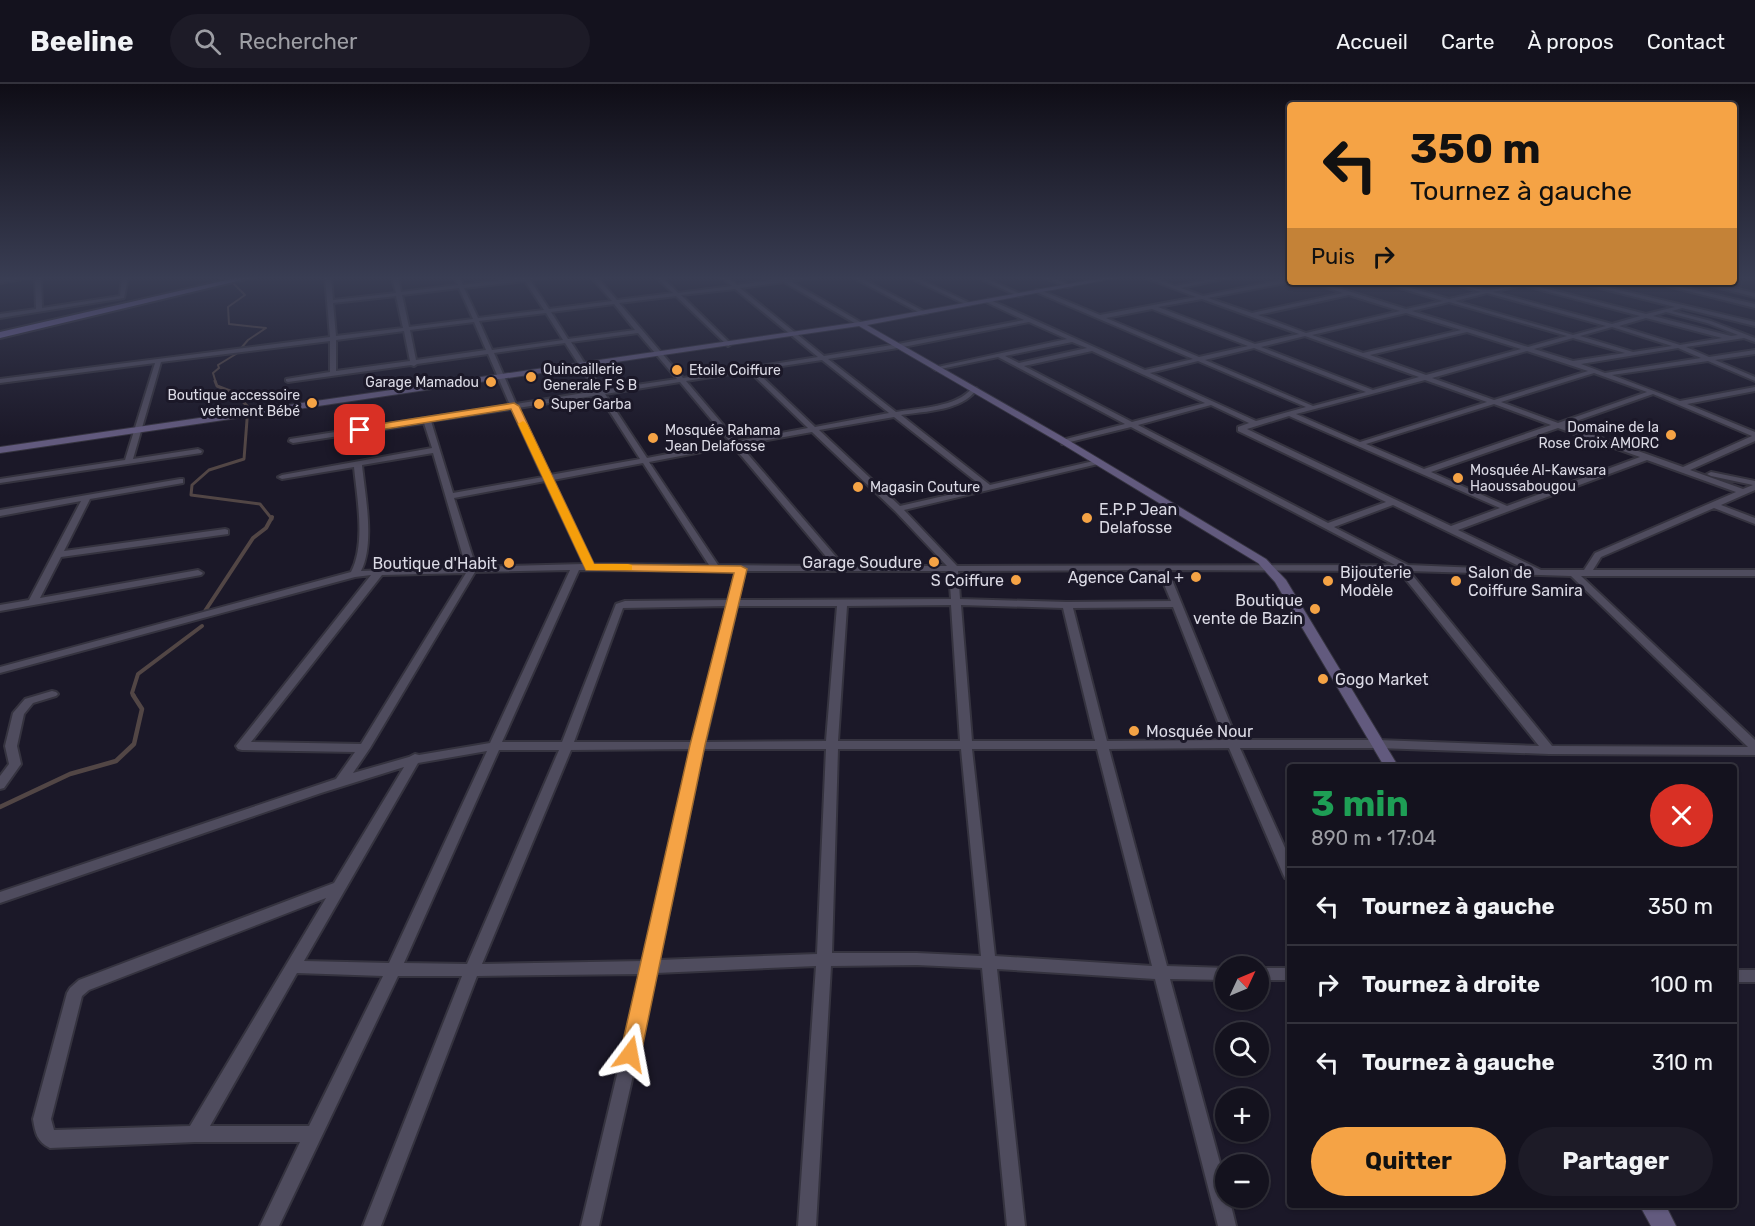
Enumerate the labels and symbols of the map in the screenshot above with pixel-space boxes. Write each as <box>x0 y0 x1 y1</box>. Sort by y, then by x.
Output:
place label: Quincaillerie Generale F S B <box>543 361 637 394</box>
place label: Etoile Coiffure <box>689 362 781 379</box>
marker: Etoile Coiffure <box>670 363 684 377</box>
marker: Quincaillerie Generale F S B <box>524 370 538 384</box>
place label: Garage Mamadou <box>365 374 479 391</box>
marker: Garage Mamadou <box>484 375 498 389</box>
place label: Boutique accessoire vetement Bébé <box>168 387 300 420</box>
marker: Boutique accessoire vetement Bébé <box>305 396 319 410</box>
place label: Super Garba <box>551 396 631 413</box>
marker: Super Garba <box>532 397 546 411</box>
pin <box>334 404 385 455</box>
place label: Domaine de la Rose Croix AMORC <box>1538 419 1659 452</box>
place label: Mosquée Rahama Jean Delafosse <box>665 422 781 455</box>
marker: Domaine de la Rose Croix AMORC <box>1664 428 1678 442</box>
marker: Mosquée Rahama Jean Delafosse <box>646 431 660 445</box>
place label: Mosquée Al-Kawsara Haoussabougou <box>1470 462 1606 495</box>
marker: Mosquée Al-Kawsara Haoussabougou <box>1451 471 1465 485</box>
place label: Magasin Couture <box>870 479 980 496</box>
marker: Magasin Couture <box>851 480 865 494</box>
place label: E.P.P Jean Delafosse <box>1099 500 1177 537</box>
marker: E.P.P Jean Delafosse <box>1080 511 1094 525</box>
place label: Garage Soudure <box>802 553 922 572</box>
place label: Boutique d'Habit <box>372 554 497 573</box>
marker: Garage Soudure <box>927 555 941 569</box>
marker: Boutique d'Habit <box>502 556 516 570</box>
place label: Bijouterie Modèle <box>1340 563 1412 600</box>
place label: Salon de Coiffure Samira <box>1468 563 1583 600</box>
place label: Agence Canal + <box>1068 568 1184 587</box>
marker: Agence Canal + <box>1189 570 1203 584</box>
place label: S Coiffure <box>931 571 1004 590</box>
marker: S Coiffure <box>1009 573 1023 587</box>
marker: Bijouterie Modèle <box>1321 574 1335 588</box>
marker: Salon de Coiffure Samira <box>1449 574 1463 588</box>
place label: Boutique vente de Bazin <box>1193 591 1303 628</box>
marker: Boutique vente de Bazin <box>1308 602 1322 616</box>
place label: Gogo Market <box>1335 670 1428 689</box>
marker: Gogo Market <box>1316 672 1330 686</box>
place label: Mosquée Nour <box>1146 722 1253 741</box>
marker: Mosquée Nour <box>1127 724 1141 738</box>
north arrow <box>1215 956 1269 1010</box>
position arrow <box>598 1022 662 1086</box>

